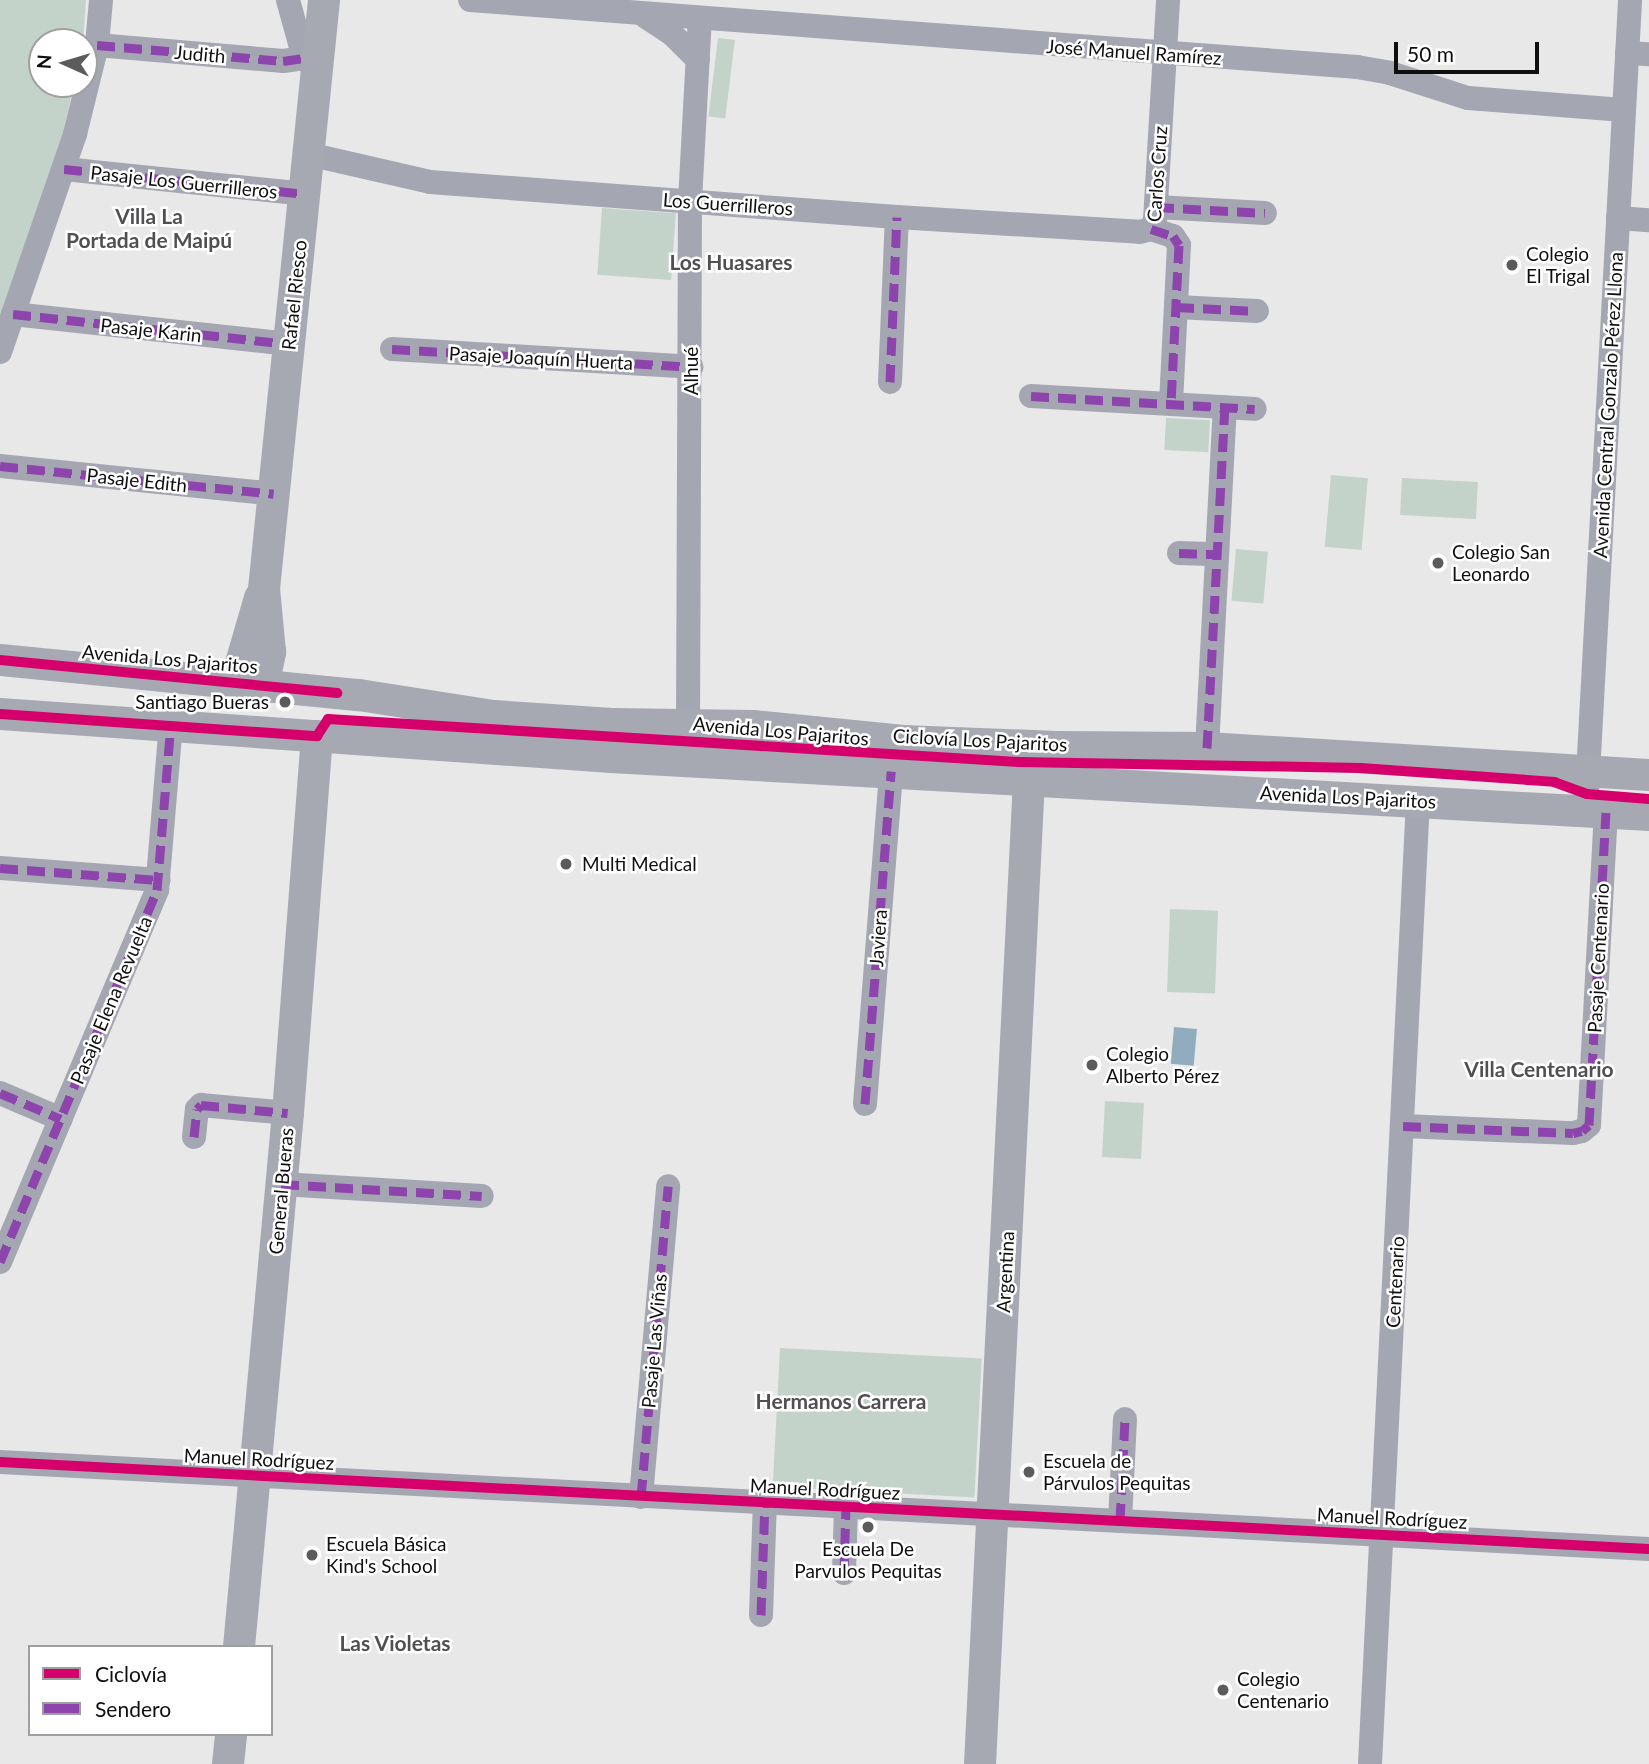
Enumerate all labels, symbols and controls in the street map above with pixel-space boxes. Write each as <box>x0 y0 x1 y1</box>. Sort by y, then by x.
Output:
north arrow <box>28 28 98 98</box>
scale bar <box>1397 28 1542 72</box>
street label: José Manuel Ramírez <box>1046 35 1222 69</box>
street label: Judith <box>174 40 226 68</box>
text: 50 m <box>1407 41 1454 66</box>
text: N <box>32 54 56 70</box>
street label: Carlos Cruz <box>1142 125 1172 223</box>
street label: Pasaje Los Guerrilleros <box>89 161 279 203</box>
street label: Los Guerrilleros <box>662 188 794 220</box>
district label: Villa La Portada de Maipú <box>66 203 232 253</box>
street label: Rafael Riesco <box>277 239 311 351</box>
place label: Colegio El Trigal <box>1526 243 1591 287</box>
district label: Los Huasares <box>669 249 793 275</box>
street label: Avenida Central Gonzalo Pérez Llona <box>1589 251 1627 559</box>
marker: Colegio El Trigal <box>1504 257 1520 273</box>
street label: Pasaje Karin <box>99 313 203 347</box>
street label: Pasaje Joaquín Huerta <box>448 342 634 374</box>
street label: Alhué <box>680 347 702 395</box>
street label: Pasaje Edith <box>86 463 188 497</box>
place label: Colegio San Leonardo <box>1452 541 1550 585</box>
marker: Colegio San Leonardo <box>1430 555 1446 571</box>
street label: Avenida Los Pajaritos <box>81 640 259 678</box>
place label: Santiago Bueras <box>135 691 269 713</box>
marker: Santiago Bueras <box>275 692 295 712</box>
street label: Avenida Los Pajaritos <box>692 712 870 750</box>
street label: Ciclovía Los Pajaritos <box>892 724 1068 756</box>
street label: Avenida Los Pajaritos <box>1259 781 1437 813</box>
place label: Multi Medical <box>582 853 697 875</box>
marker: Multi Medical <box>556 854 576 874</box>
street label: Pasaje Centenario <box>1583 883 1613 1033</box>
street label: Javiera <box>865 909 891 967</box>
street label: Pasaje Elena Revuelta <box>65 913 157 1087</box>
place label: Colegio Alberto Pérez <box>1106 1043 1219 1087</box>
district label: Villa Centenario <box>1464 1056 1614 1082</box>
marker: Colegio Alberto Pérez <box>1084 1057 1100 1073</box>
street label: General Bueras <box>264 1127 298 1255</box>
street label: Argentina <box>991 1231 1019 1313</box>
street label: Centenario <box>1381 1235 1409 1329</box>
street label: Pasaje Las Viñas <box>637 1272 671 1410</box>
district label: Hermanos Carrera <box>756 1388 926 1414</box>
street label: Manuel Rodríguez <box>183 1444 335 1474</box>
place label: Escuela de Párvulos Pequitas <box>1043 1450 1190 1494</box>
marker: Escuela de Párvulos Pequitas <box>1021 1464 1037 1480</box>
street label: Manuel Rodríguez <box>749 1474 901 1504</box>
street label: Manuel Rodríguez <box>1316 1503 1468 1533</box>
marker: Escuela De Parvulos Pequitas <box>860 1519 876 1535</box>
place label: Escuela Básica Kind's School <box>326 1533 446 1577</box>
place label: Escuela De Parvulos Pequitas <box>794 1538 942 1582</box>
marker: Escuela Básica Kind's School <box>304 1547 320 1563</box>
district label: Las Violetas <box>339 1630 451 1656</box>
legend <box>28 1645 273 1736</box>
text: Ciclovía <box>95 1661 167 1686</box>
place label: Colegio Centenario <box>1237 1668 1329 1712</box>
marker: Colegio Centenario <box>1215 1682 1231 1698</box>
text: Sendero <box>95 1696 171 1721</box>

